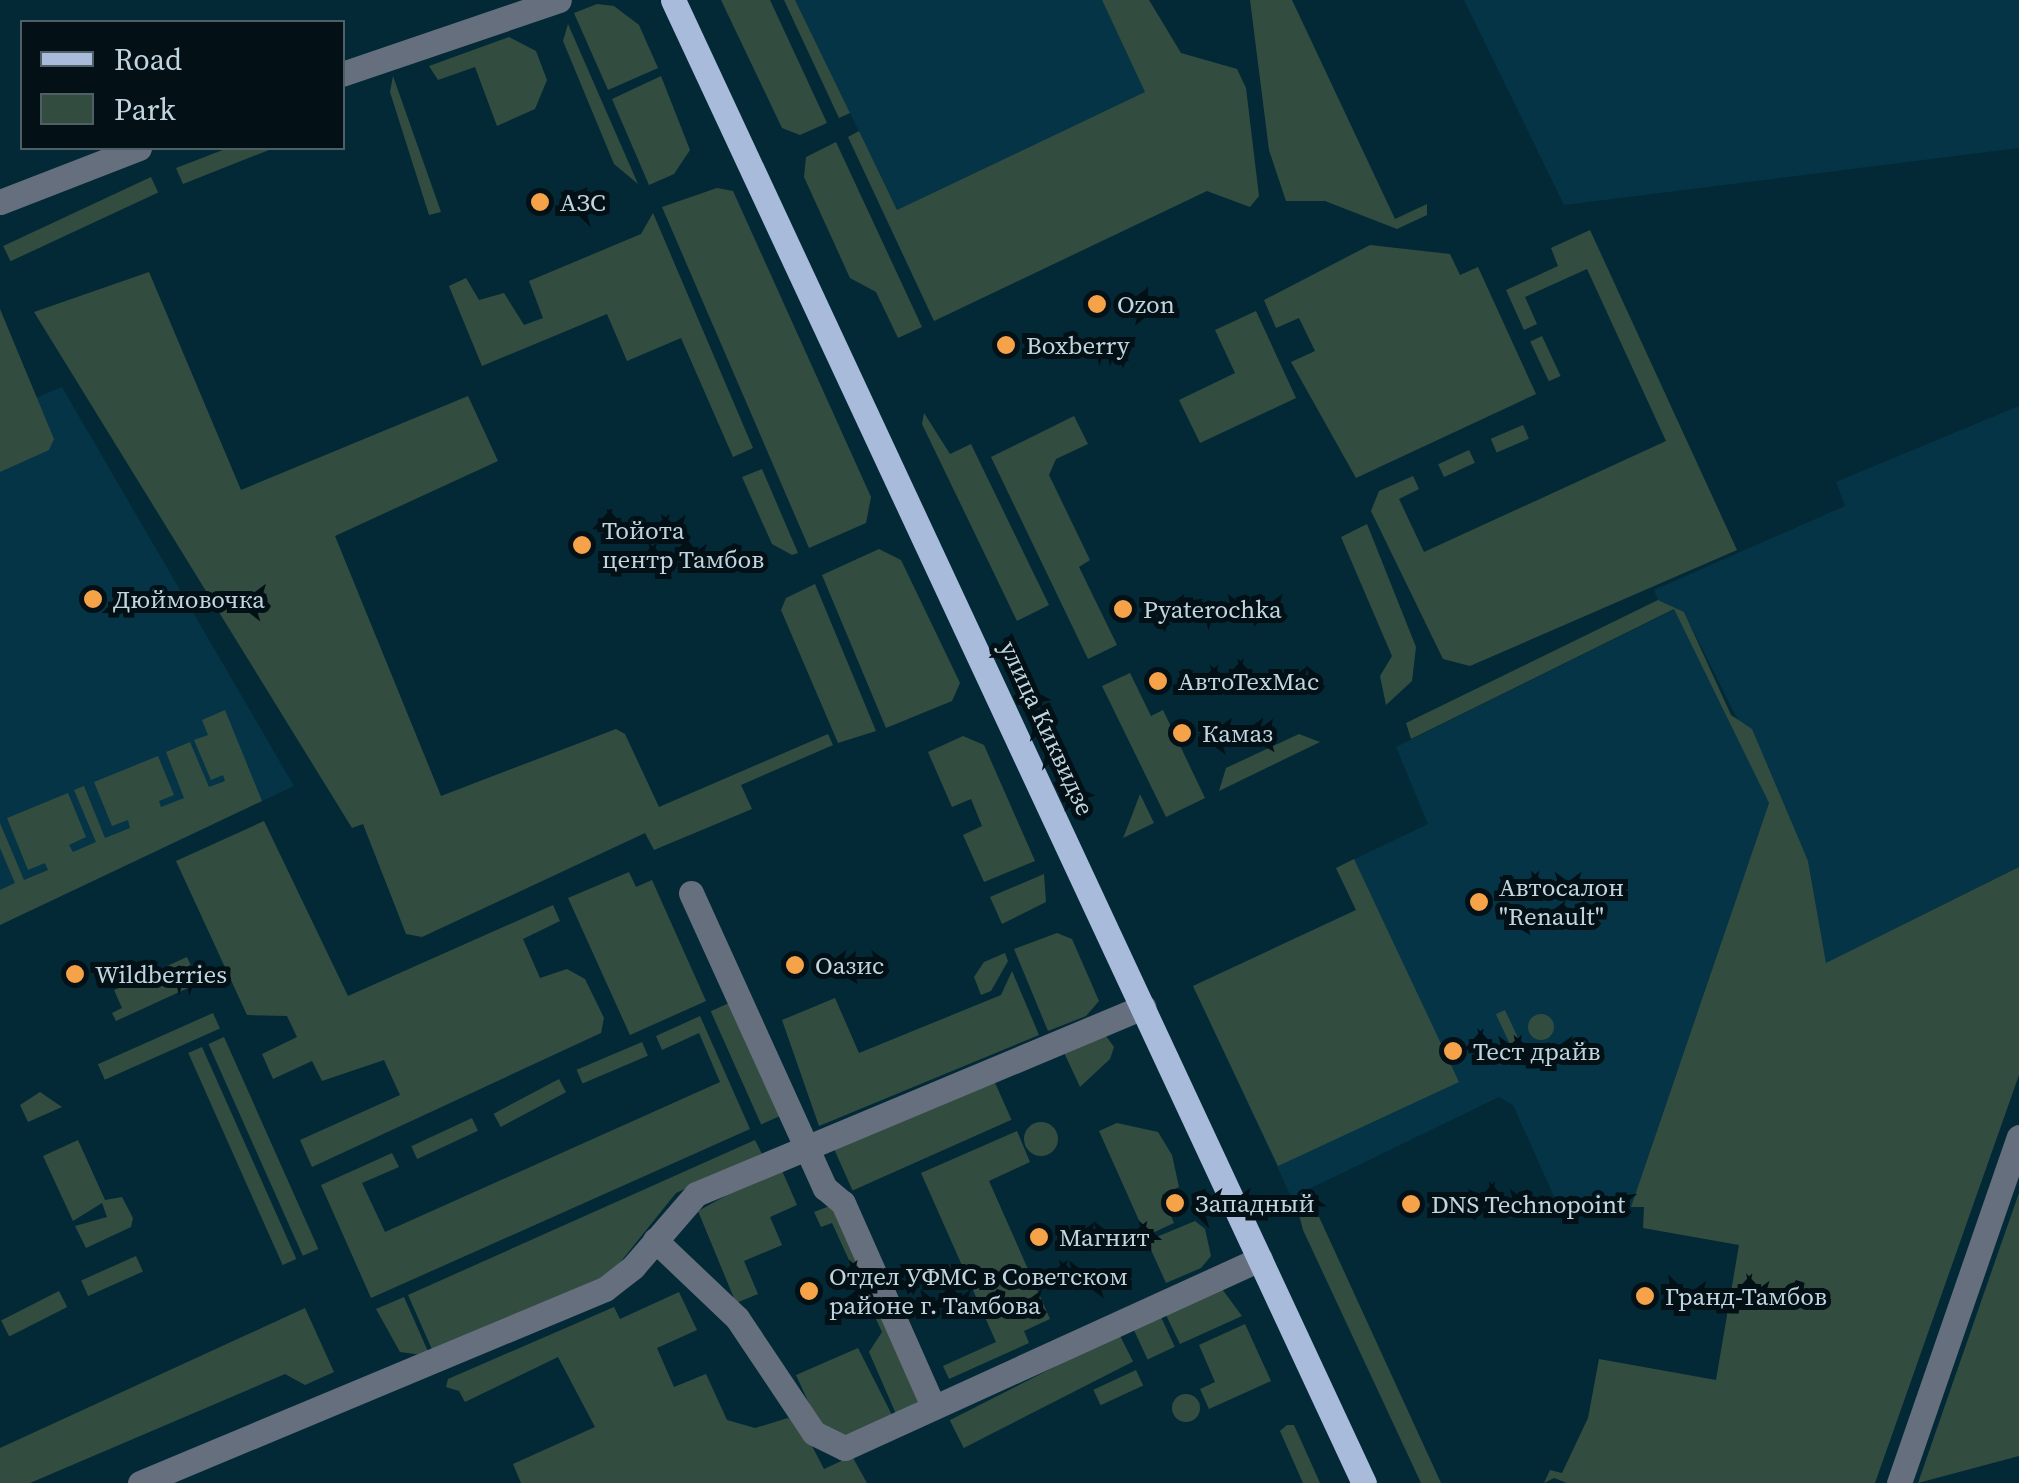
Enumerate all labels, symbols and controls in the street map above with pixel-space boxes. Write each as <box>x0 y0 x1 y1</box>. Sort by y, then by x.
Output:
legend <box>20 20 345 150</box>
text: Road <box>114 39 182 80</box>
text: Park <box>114 89 176 130</box>
place label: АЗС <box>560 187 606 217</box>
marker: АЗС <box>529 191 551 213</box>
place label: Ozon <box>1117 289 1175 319</box>
marker: Ozon <box>1086 293 1108 315</box>
place label: Boxberry <box>1026 330 1129 360</box>
marker: Boxberry <box>995 334 1017 356</box>
place label: Тойота центр Тамбов <box>602 516 765 575</box>
marker: Тойота центр Тамбов <box>571 534 593 556</box>
place label: Дюймовочка <box>113 584 265 614</box>
marker: Дюймовочка <box>82 588 104 610</box>
place label: Pyaterochka <box>1143 594 1282 624</box>
marker: Pyaterochka <box>1112 598 1134 620</box>
street label: улица Киквидзе <box>993 636 1101 820</box>
place label: АвтоТехМас <box>1178 666 1319 696</box>
marker: АвтоТехМас <box>1147 670 1169 692</box>
place label: Камаз <box>1202 718 1273 748</box>
marker: Камаз <box>1171 722 1193 744</box>
place label: Автосалон "Renault" <box>1499 873 1624 932</box>
marker: Автосалон "Renault" <box>1468 891 1490 913</box>
place label: Оазис <box>815 950 884 980</box>
marker: Оазис <box>784 954 806 976</box>
place label: Wildberries <box>95 959 227 989</box>
marker: Wildberries <box>64 963 86 985</box>
place label: Тест драйв <box>1473 1036 1600 1066</box>
marker: Тест драйв <box>1442 1040 1464 1062</box>
place label: Западный <box>1195 1188 1315 1218</box>
place label: DNS Technopoint <box>1431 1189 1626 1219</box>
marker: Западный <box>1164 1192 1186 1214</box>
marker: DNS Technopoint <box>1400 1193 1422 1215</box>
place label: Магнит <box>1059 1222 1150 1252</box>
marker: Магнит <box>1028 1226 1050 1248</box>
place label: Отдел УФМС в Советском районе г. Тамбова <box>829 1262 1128 1321</box>
marker: Отдел УФМС в Советском районе г. Тамбова <box>798 1280 820 1302</box>
place label: Гранд-Тамбов <box>1665 1281 1827 1311</box>
marker: Гранд-Тамбов <box>1634 1285 1656 1307</box>

